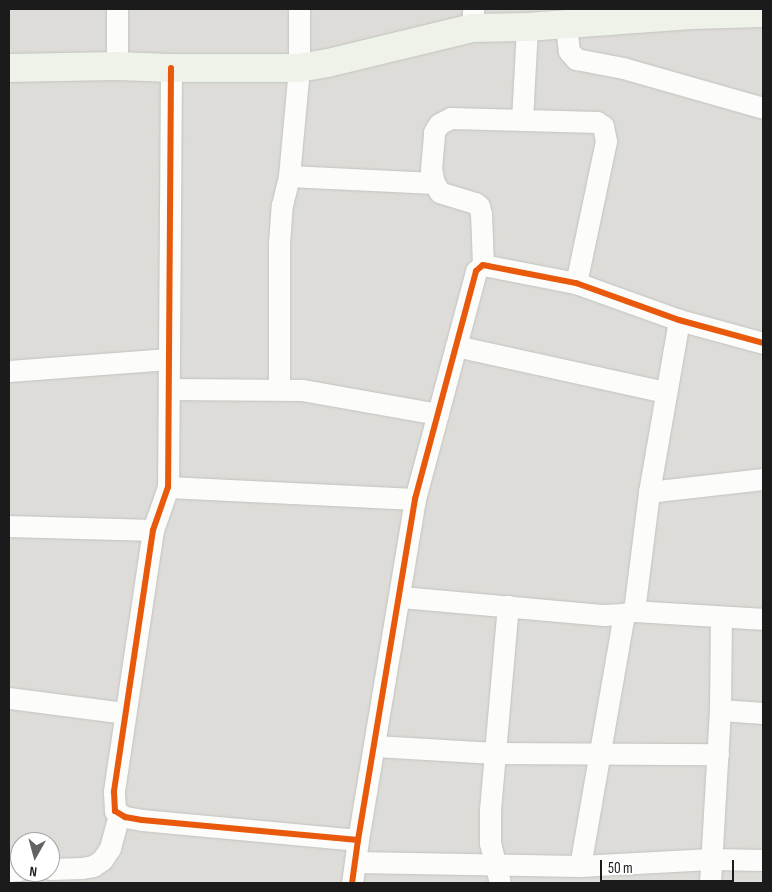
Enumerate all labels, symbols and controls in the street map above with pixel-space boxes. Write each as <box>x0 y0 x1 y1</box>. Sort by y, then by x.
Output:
north arrow <box>10 832 60 882</box>
scale bar <box>602 850 736 882</box>
text: 50 m <box>608 859 633 878</box>
text: N <box>28 863 38 880</box>

